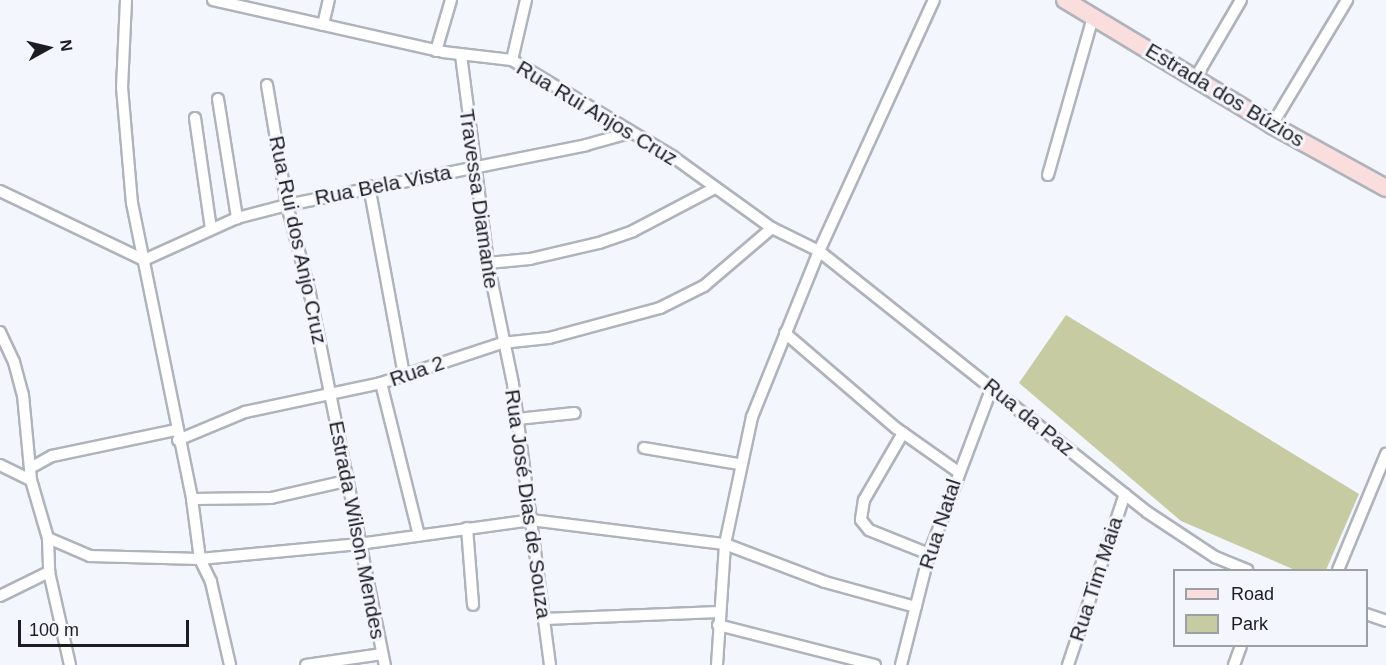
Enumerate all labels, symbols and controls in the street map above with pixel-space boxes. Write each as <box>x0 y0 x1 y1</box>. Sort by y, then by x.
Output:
north arrow <box>18 18 78 78</box>
street label: Estrada dos Búzios <box>1141 38 1309 152</box>
text: N <box>57 39 76 52</box>
street label: Rua Rui Anjos Cruz <box>511 55 683 171</box>
street label: Travessa Diamante <box>454 107 504 291</box>
street label: Rua Rui dos Anjo Cruz <box>263 133 333 347</box>
street label: Rua Bela Vista <box>313 159 453 211</box>
street label: Rua 2 <box>386 350 448 392</box>
street label: Rua da Paz <box>978 373 1080 461</box>
street label: Rua José Dias de Souza <box>499 388 557 620</box>
street label: Estrada Wilson Mendes <box>323 419 391 641</box>
street label: Rua Natal <box>914 476 966 572</box>
street label: Rua Tim Maia <box>1064 513 1128 645</box>
legend <box>1173 569 1368 647</box>
text: Road <box>1231 584 1274 604</box>
scale bar <box>21 608 192 646</box>
text: Park <box>1231 614 1268 634</box>
text: 100 m <box>29 620 79 640</box>

